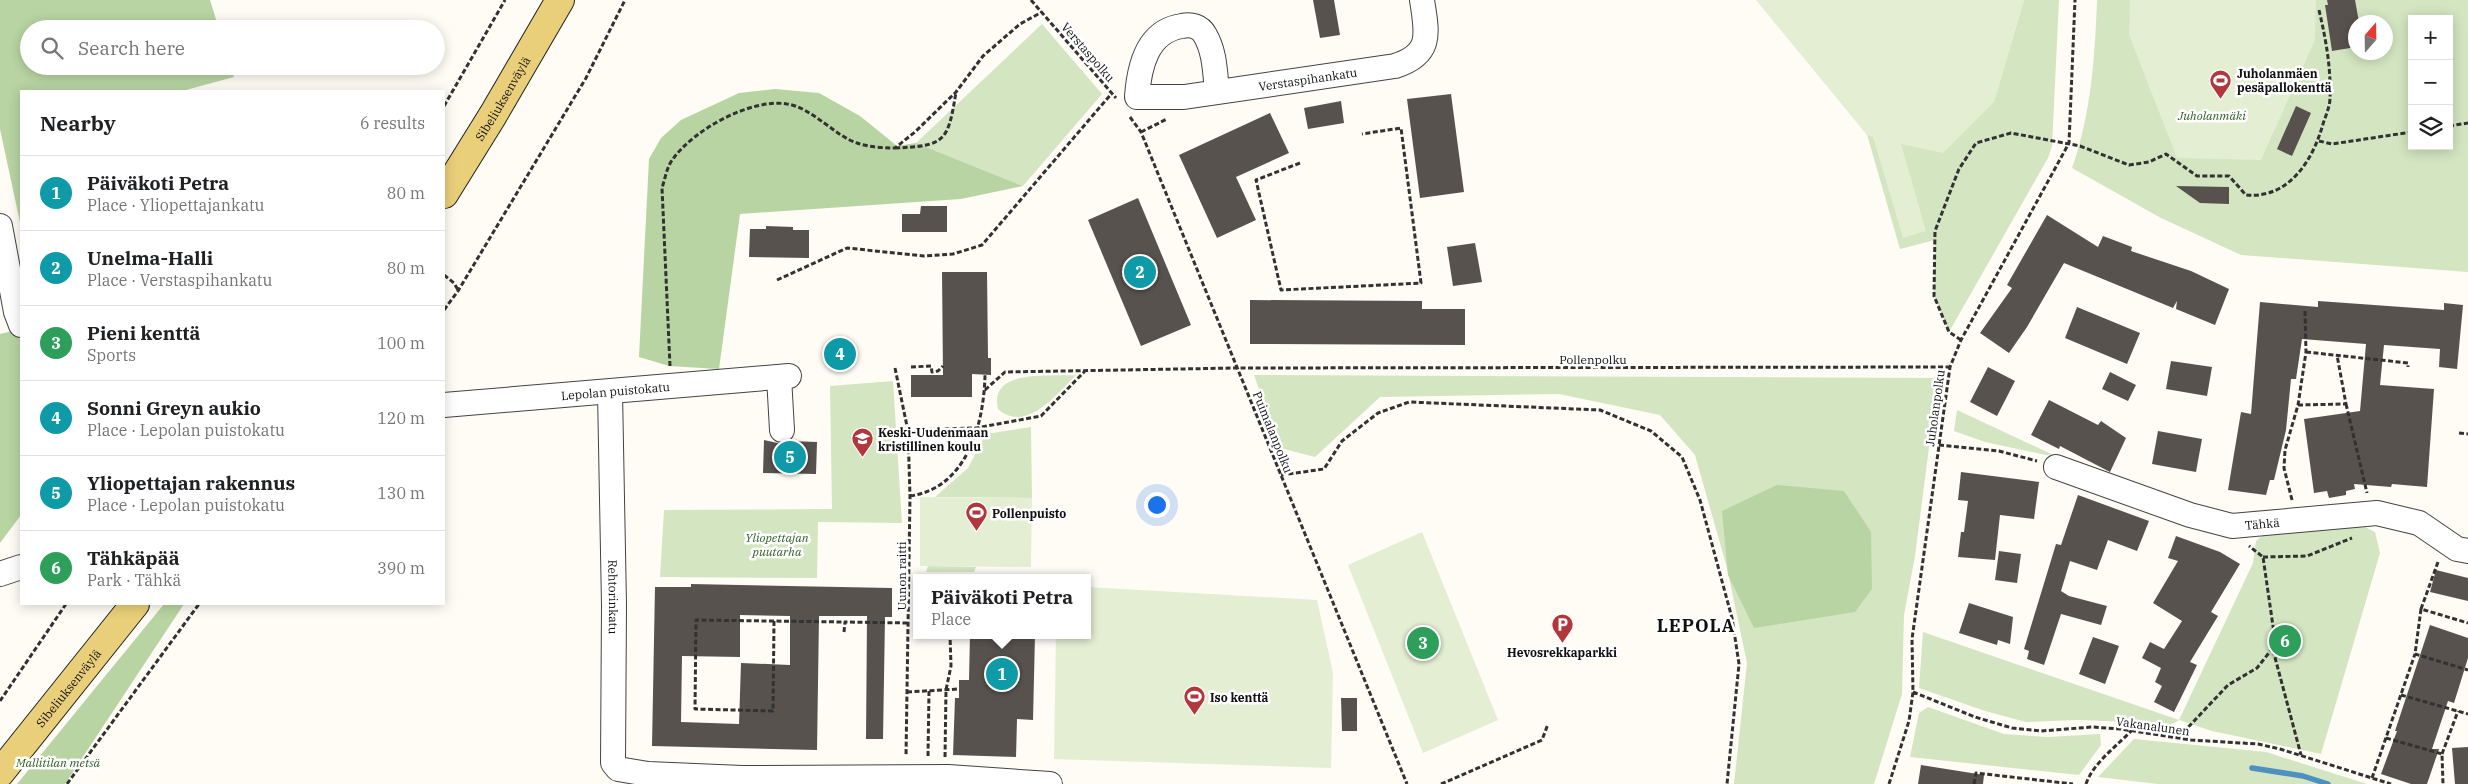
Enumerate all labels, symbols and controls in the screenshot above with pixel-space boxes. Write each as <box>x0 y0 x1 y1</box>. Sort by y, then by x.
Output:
north arrow <box>2348 15 2393 60</box>
map controls <box>2408 15 2453 150</box>
button: + <box>2408 15 2453 60</box>
street label: Verstaspolku <box>1058 19 1118 85</box>
search box <box>20 20 445 75</box>
icon: search <box>38 34 66 62</box>
text: Search here <box>78 36 185 60</box>
street label: Sibeliuksenväylä <box>471 53 533 143</box>
button: − <box>2408 60 2453 105</box>
street label: Verstaspihankatu <box>1257 64 1359 93</box>
place label: Juholanmäen pesäpallokenttä <box>2237 66 2332 95</box>
sports icon: Juholanmäen pesäpallokenttä <box>2209 68 2233 99</box>
button: layers <box>2408 105 2453 150</box>
park label: Juholanmäki <box>2177 108 2246 123</box>
text: Nearby <box>40 109 116 137</box>
text: 6 results <box>360 113 425 133</box>
text: Päiväkoti Petra <box>87 171 229 195</box>
text: 1 <box>51 183 61 203</box>
text: 80 m <box>387 183 425 203</box>
text: Place · Yliopettajankatu <box>87 195 265 215</box>
text: Unelma-Halli <box>87 246 213 270</box>
pin: 2 <box>1124 253 1156 291</box>
text: 2 <box>51 258 61 278</box>
text: 80 m <box>387 258 425 278</box>
text: Place · Verstaspihankatu <box>87 270 272 290</box>
text: Pieni kenttä <box>87 321 200 345</box>
text: 3 <box>51 333 61 353</box>
text: 100 m <box>377 333 425 353</box>
pin: 4 <box>824 335 856 373</box>
text: Sports <box>87 345 136 365</box>
street label: Pollenpolku <box>1559 352 1627 367</box>
street label: Juholanpolku <box>1922 368 1948 447</box>
street label: Lepolan puistokatu <box>560 379 671 403</box>
street label: Puimalanpolku <box>1250 389 1296 476</box>
text: Sonni Greyn aukio <box>87 396 261 420</box>
text: 4 <box>51 408 61 428</box>
text: 120 m <box>377 408 425 428</box>
text: Place · Lepolan puistokatu <box>87 420 285 440</box>
place label: Keski-Uudenmaan kristillinen koulu <box>878 425 989 454</box>
school or university icon: Keski-Uudenmaan kristillinen koulu <box>850 427 874 458</box>
pin: 5 <box>774 438 806 476</box>
text: Yliopettajan rakennus <box>87 471 295 495</box>
text: 5 <box>51 483 61 503</box>
text: 130 m <box>377 483 425 503</box>
your location <box>1144 492 1170 518</box>
text: Place · Lepolan puistokatu <box>87 495 285 515</box>
sports icon: Pollenpuisto <box>964 501 988 532</box>
place label: Pollenpuisto <box>992 506 1066 521</box>
street label: Tähkä <box>2244 514 2281 532</box>
park label: Yliopettajan puutarha <box>745 530 809 559</box>
street label: Uunon raitti <box>894 541 909 610</box>
text: Tähkäpää <box>87 546 180 570</box>
text: 6 <box>51 558 61 578</box>
text: 390 m <box>377 558 425 578</box>
street label: Rehtorinkatu <box>606 559 622 635</box>
text: Park · Tähkä <box>87 570 181 590</box>
popup <box>913 574 1091 639</box>
text: Päiväkoti Petra <box>931 585 1073 609</box>
text: Place <box>931 609 971 629</box>
parking icon: Hevosrekkaparkki <box>1550 613 1574 644</box>
district label: LEPOLA <box>1657 614 1735 637</box>
pin: 6 <box>2269 622 2301 660</box>
pin: 3 <box>1407 624 1439 662</box>
street label: Sibeliuksenväylä <box>32 645 104 730</box>
place label: Hevosrekkaparkki <box>1507 645 1617 660</box>
pin: 1 <box>986 655 1018 693</box>
sports icon: Iso kenttä <box>1182 685 1206 716</box>
place label: Iso kenttä <box>1210 690 1268 705</box>
street label: Vakanalunen <box>2115 713 2191 739</box>
park label: Mallitilan metsä <box>15 755 101 770</box>

